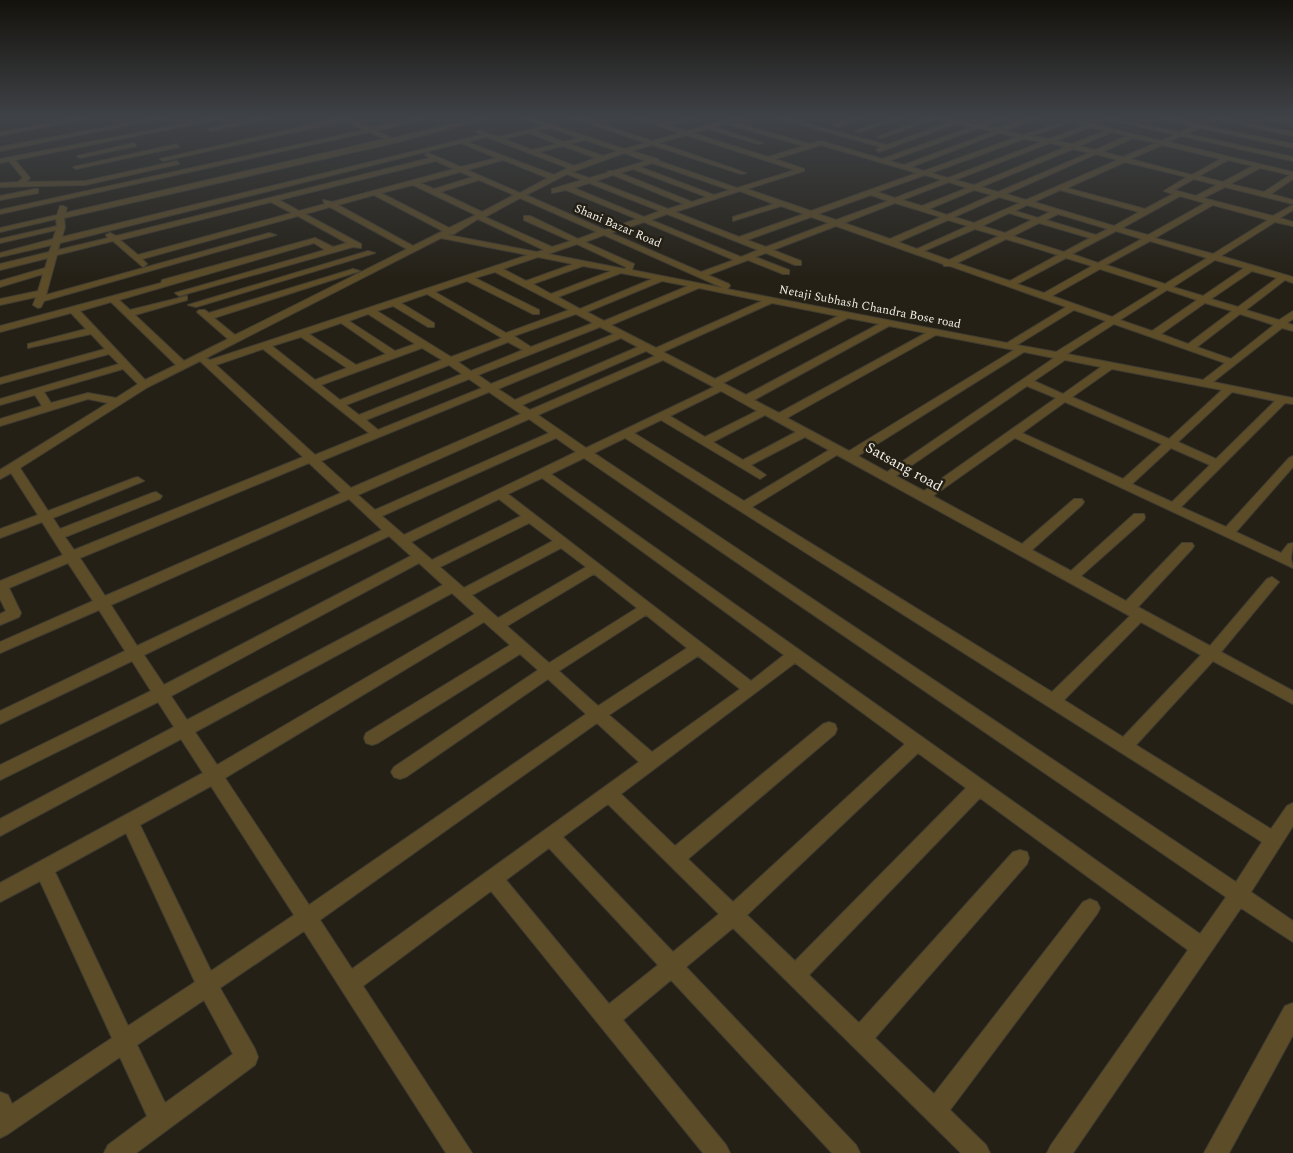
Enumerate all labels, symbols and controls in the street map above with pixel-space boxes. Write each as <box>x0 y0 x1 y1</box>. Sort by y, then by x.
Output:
street label: Shani Bazar Road <box>572 199 665 253</box>
street label: Netaji Subhash Chandra Bose road <box>777 280 963 334</box>
street label: Satsang road <box>861 436 947 498</box>

